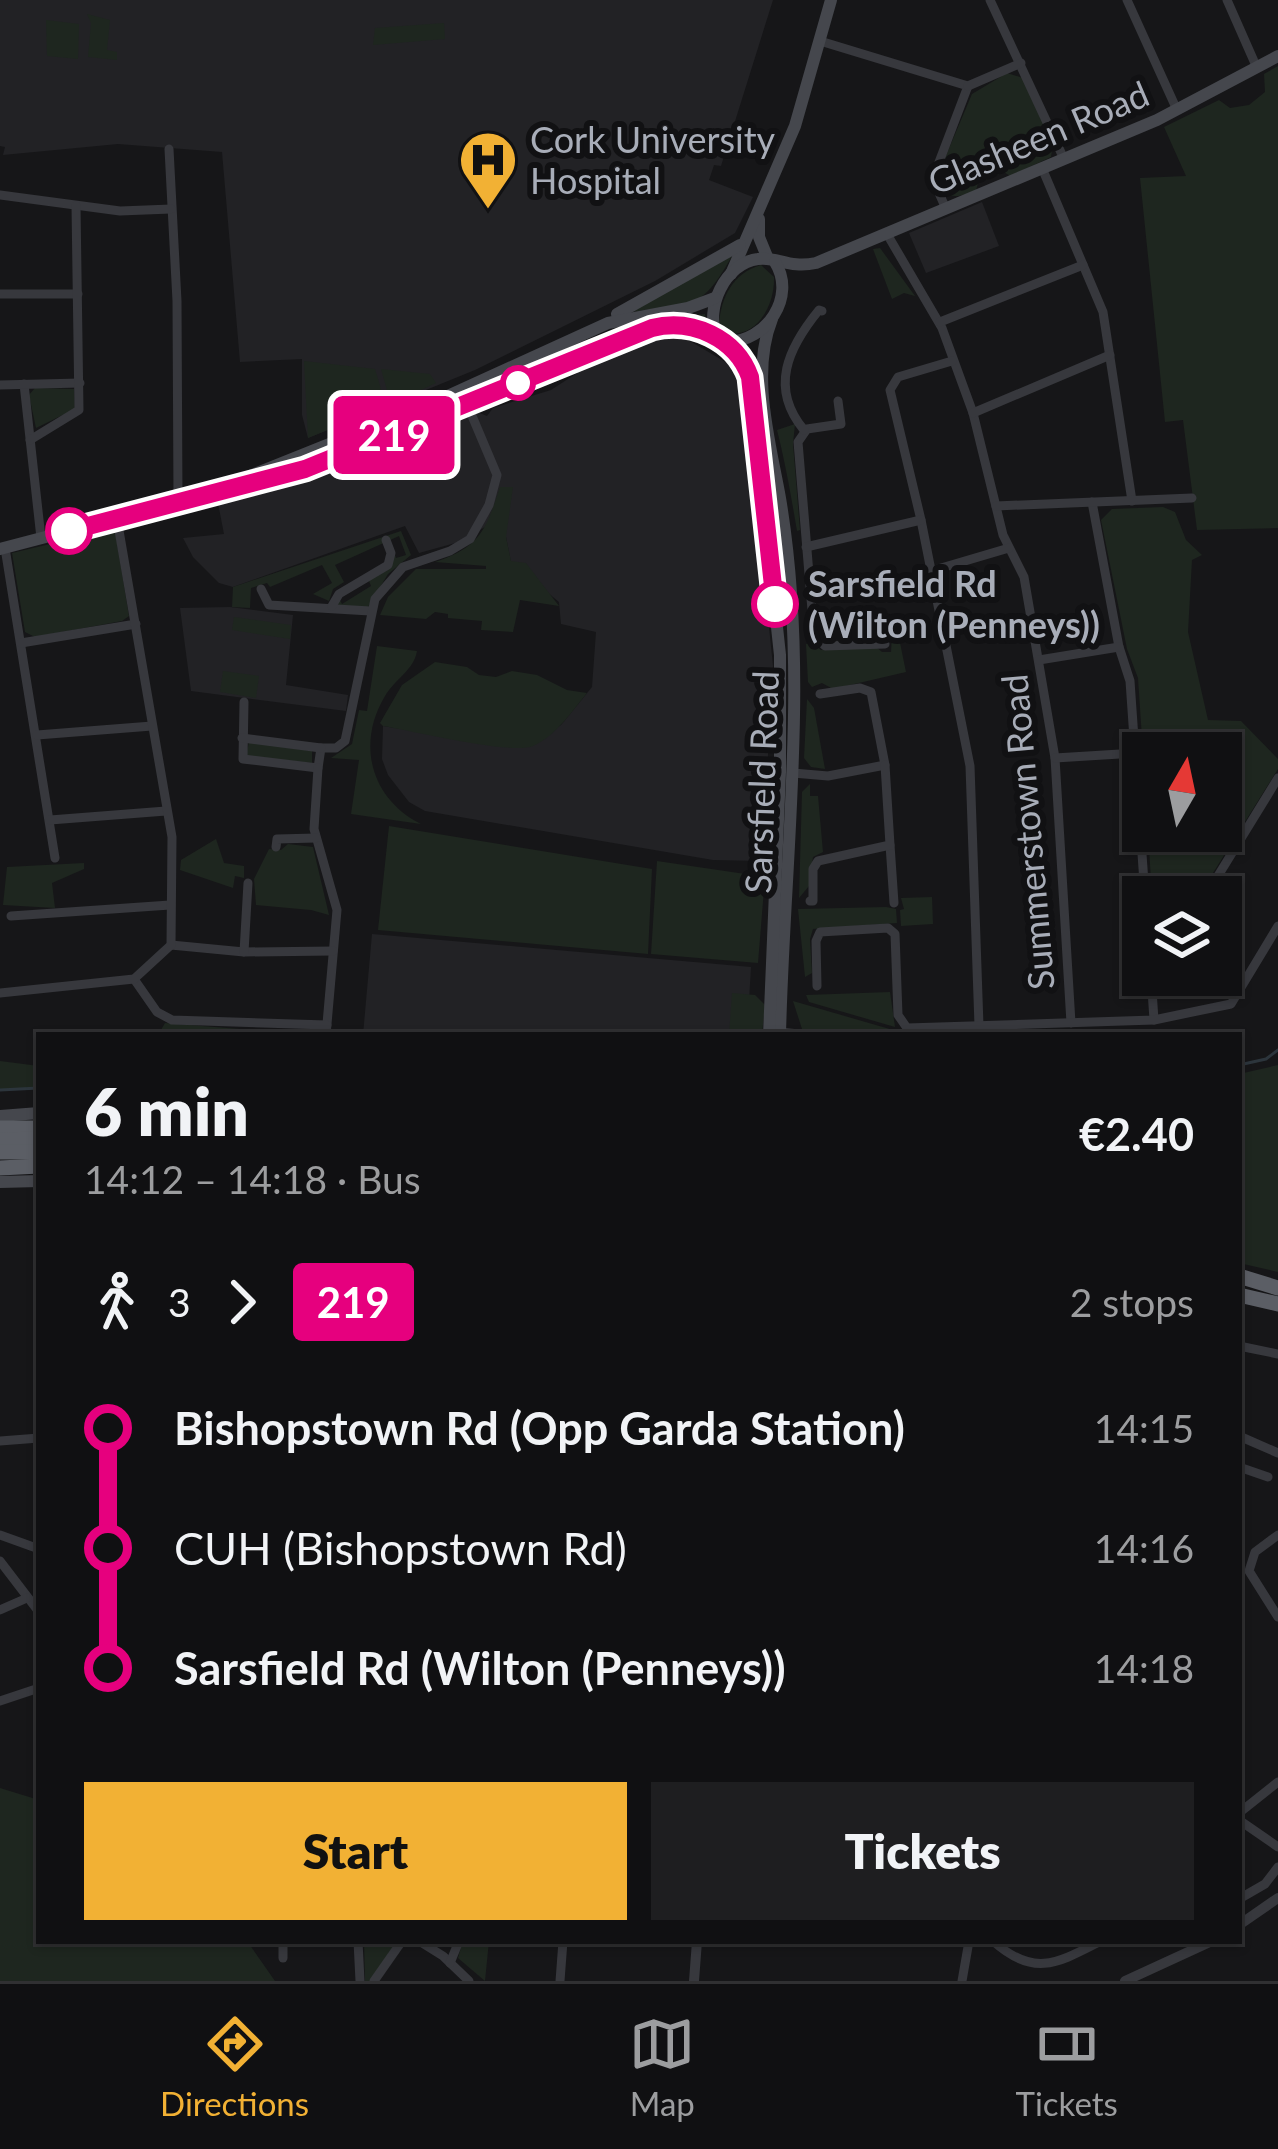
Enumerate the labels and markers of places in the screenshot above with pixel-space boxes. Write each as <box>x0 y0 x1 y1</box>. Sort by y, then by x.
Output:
place label: Cork University Hospital <box>530 117 776 202</box>
hospital icon: Cork University Hospital <box>457 129 519 211</box>
unlabelled marker <box>502 367 534 399</box>
unlabelled marker <box>47 509 91 553</box>
place label: Sarsfield Rd (Wilton (Penneys)) <box>808 561 1100 646</box>
marker: Sarsfield Rd (Wilton (Penneys)) <box>753 582 797 626</box>

